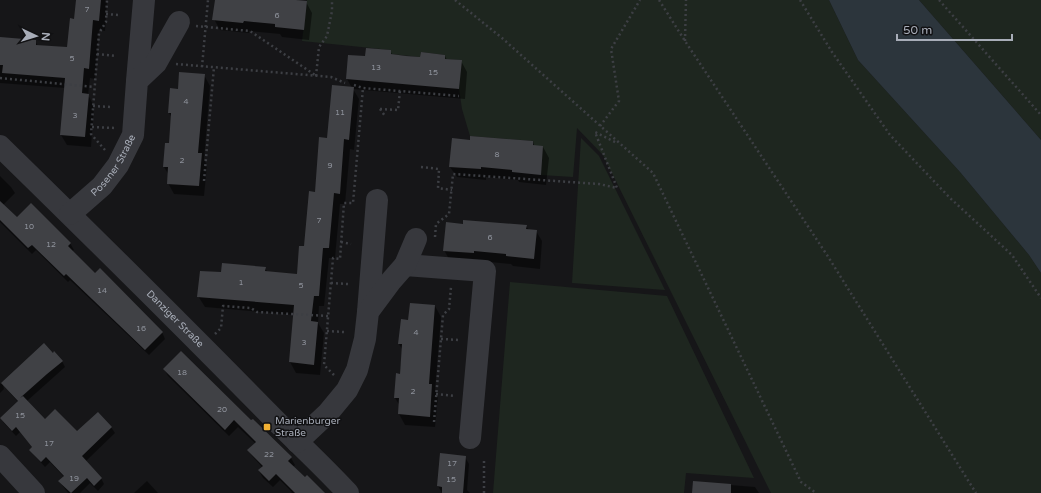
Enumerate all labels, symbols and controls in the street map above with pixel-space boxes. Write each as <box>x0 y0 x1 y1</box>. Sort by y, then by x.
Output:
house number: 7 <box>84 5 90 14</box>
house number: 6 <box>274 11 280 20</box>
north arrow <box>16 16 56 56</box>
scale bar <box>897 16 1012 42</box>
text: 50 m <box>903 23 932 37</box>
text: N <box>39 32 52 42</box>
house number: 5 <box>69 54 75 63</box>
house number: 13 <box>371 63 381 72</box>
house number: 15 <box>428 68 438 77</box>
house number: 4 <box>183 97 189 106</box>
house number: 11 <box>335 108 345 117</box>
house number: 3 <box>72 111 78 120</box>
street label: Posener Straße <box>88 132 138 199</box>
house number: 8 <box>494 150 500 159</box>
house number: 2 <box>179 156 185 165</box>
house number: 9 <box>327 161 333 170</box>
house number: 7 <box>316 216 322 225</box>
house number: 10 <box>24 222 34 231</box>
house number: 6 <box>487 233 493 242</box>
house number: 12 <box>46 240 56 249</box>
house number: 1 <box>238 278 244 287</box>
house number: 5 <box>298 281 304 290</box>
house number: 14 <box>97 286 107 295</box>
street label: Danziger Straße <box>144 288 206 350</box>
house number: 16 <box>136 324 146 333</box>
house number: 4 <box>413 328 419 337</box>
house number: 3 <box>301 338 307 347</box>
house number: 18 <box>177 368 187 377</box>
house number: 2 <box>410 387 416 396</box>
house number: 20 <box>217 405 227 414</box>
house number: 15 <box>15 411 25 420</box>
place label: Marienburger Straße <box>275 415 340 439</box>
marker: Marienburger Straße <box>262 422 272 432</box>
house number: 17 <box>44 439 54 448</box>
house number: 22 <box>264 450 274 459</box>
house number: 17 <box>447 459 457 468</box>
house number: 19 <box>69 474 79 483</box>
house number: 15 <box>446 475 456 484</box>

